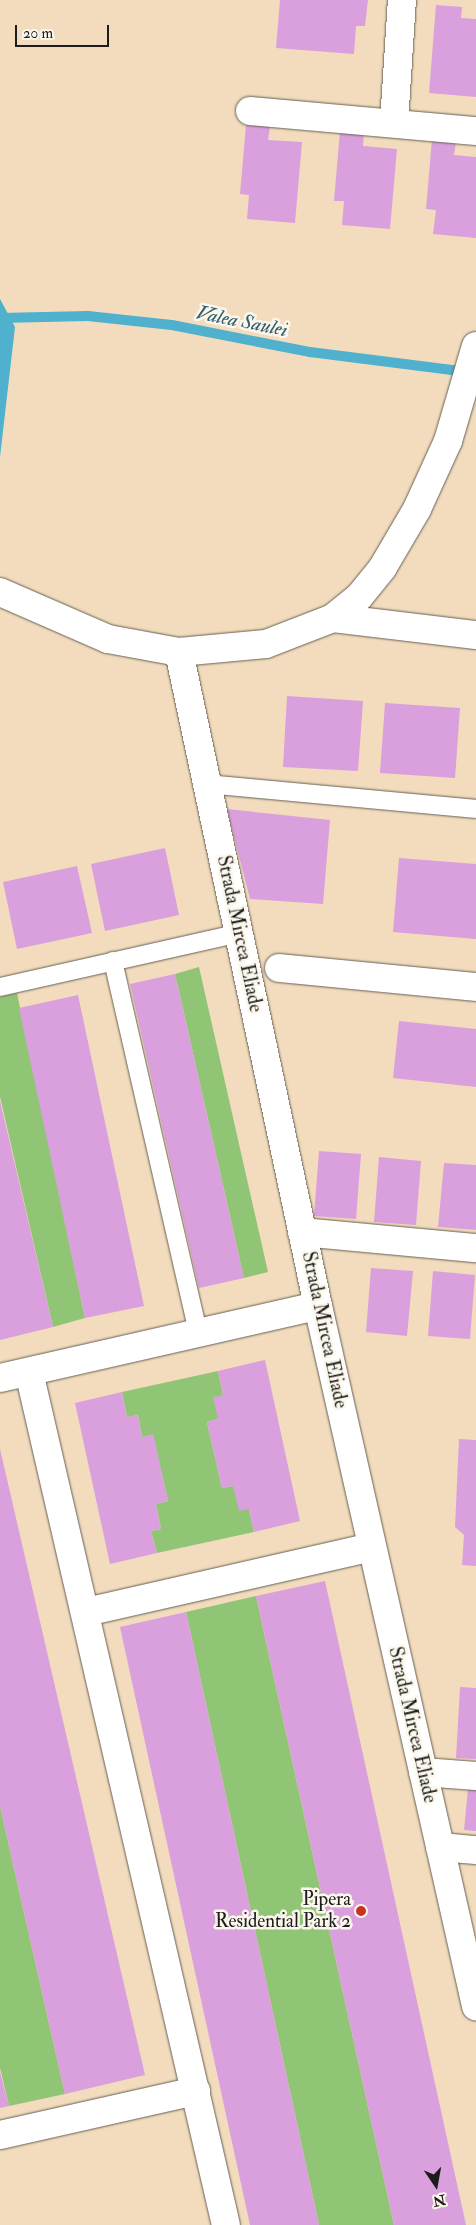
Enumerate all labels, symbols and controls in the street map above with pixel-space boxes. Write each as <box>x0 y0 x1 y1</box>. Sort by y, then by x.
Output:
scale bar <box>18 15 111 47</box>
text: 20 m <box>23 24 53 43</box>
water label: Valea Saulei <box>195 300 289 342</box>
street label: Strada Mircea Eliade <box>211 854 267 1014</box>
street label: Strada Mircea Eliade <box>296 1250 352 1410</box>
street label: Strada Mircea Eliade <box>383 1645 441 1805</box>
place label: Pipera Residential Park 2 <box>215 1889 351 1933</box>
marker: Pipera Residential Park 2 <box>355 1905 367 1917</box>
north arrow <box>411 2160 461 2210</box>
text: N <box>431 2191 447 2210</box>

